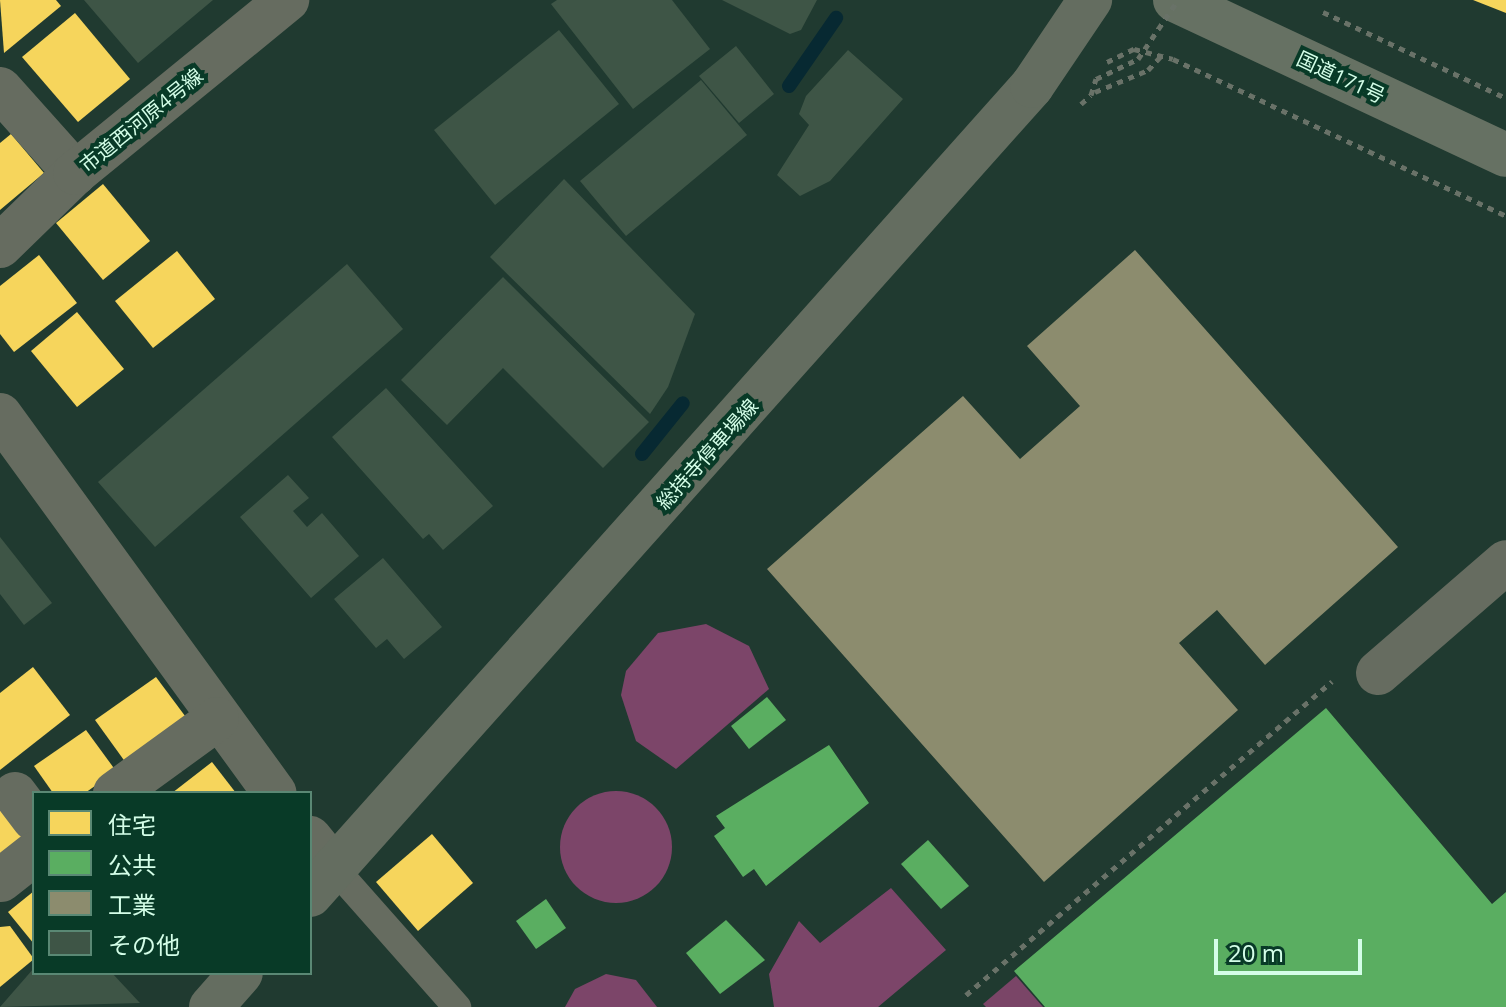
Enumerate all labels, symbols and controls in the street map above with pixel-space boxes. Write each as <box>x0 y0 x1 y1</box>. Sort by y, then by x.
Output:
street label: 国道171号 <box>1293 46 1389 108</box>
street label: 市道西河原4号線 <box>75 63 207 177</box>
street label: 総持寺停車場線 <box>651 394 763 514</box>
legend <box>32 791 312 975</box>
text: 住宅 <box>108 808 156 841</box>
text: 公共 <box>108 848 156 881</box>
text: 工業 <box>108 888 156 921</box>
scale bar <box>1218 923 1366 973</box>
text: その他 <box>108 928 180 961</box>
text: 20 m <box>1228 936 1284 969</box>

